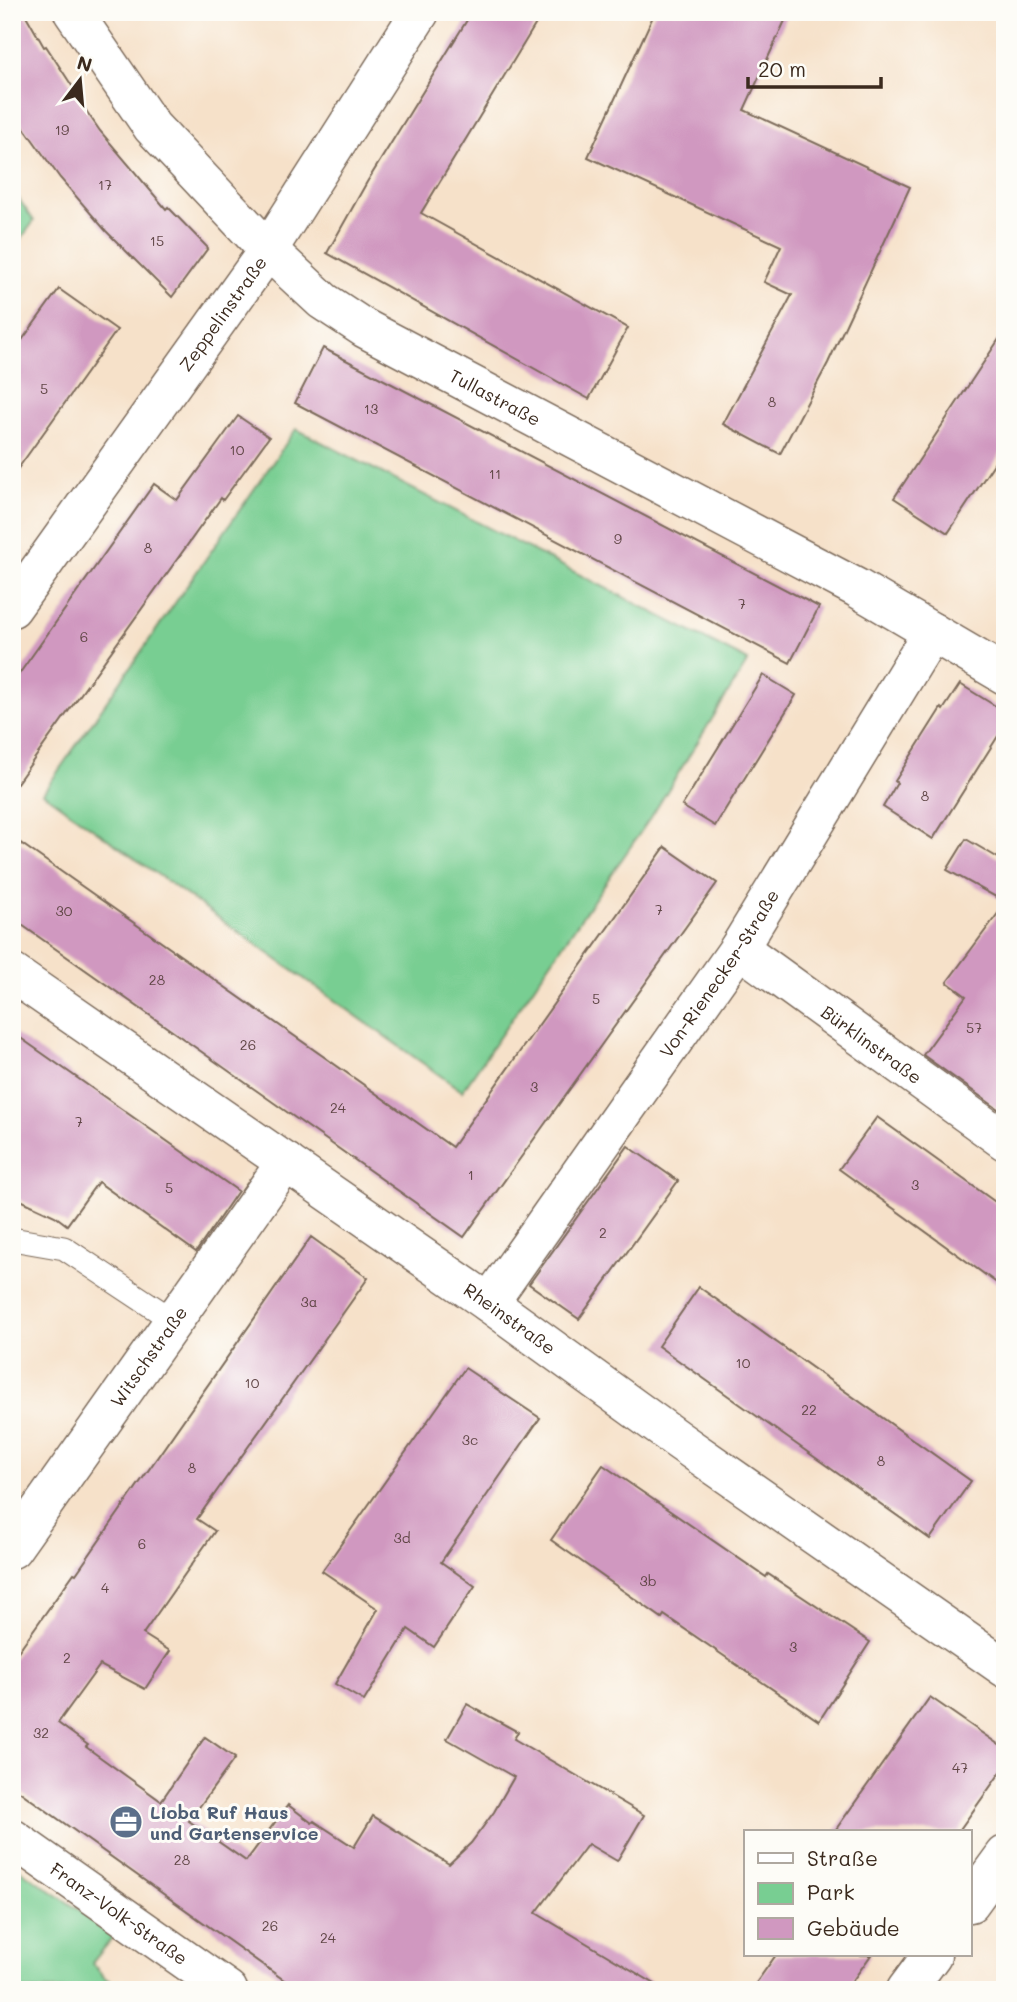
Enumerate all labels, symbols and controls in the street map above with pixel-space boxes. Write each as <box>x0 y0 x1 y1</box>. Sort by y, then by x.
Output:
north arrow <box>46 46 116 116</box>
scale bar <box>748 46 880 90</box>
text: N <box>74 49 95 77</box>
text: 20 m <box>758 55 806 82</box>
house number: 19 <box>55 120 69 139</box>
house number: 17 <box>98 175 112 194</box>
house number: 15 <box>150 231 164 250</box>
street label: Zeppelinstraße <box>173 251 272 376</box>
street label: Tullastraße <box>445 363 545 431</box>
house number: 5 <box>40 379 48 398</box>
house number: 8 <box>768 392 776 411</box>
house number: 13 <box>364 399 378 418</box>
house number: 10 <box>230 440 245 459</box>
house number: 11 <box>489 464 501 483</box>
house number: 9 <box>614 529 622 548</box>
house number: 8 <box>144 538 152 557</box>
house number: 7 <box>738 594 746 613</box>
house number: 6 <box>80 627 88 646</box>
house number: 8 <box>921 786 929 805</box>
street label: Von-Rienecker-Straße <box>654 885 784 1062</box>
house number: 7 <box>655 900 663 919</box>
house number: 30 <box>56 901 73 920</box>
house number: 28 <box>149 970 165 989</box>
house number: 5 <box>592 989 600 1008</box>
street label: Bürklinstraße <box>816 1000 927 1089</box>
house number: 57 <box>966 1018 982 1037</box>
house number: 26 <box>240 1035 256 1054</box>
house number: 3 <box>530 1077 538 1096</box>
house number: 24 <box>330 1098 347 1117</box>
house number: 7 <box>75 1112 83 1131</box>
house number: 1 <box>468 1165 474 1184</box>
house number: 3 <box>911 1175 919 1194</box>
house number: 5 <box>165 1178 173 1197</box>
house number: 2 <box>599 1223 607 1242</box>
street label: Rheinstraße <box>459 1277 561 1360</box>
house number: 3a <box>301 1292 317 1311</box>
street label: Witschstraße <box>104 1301 192 1412</box>
house number: 10 <box>736 1353 751 1372</box>
house number: 10 <box>245 1373 260 1392</box>
house number: 22 <box>801 1400 817 1419</box>
house number: 3c <box>462 1430 478 1449</box>
house number: 8 <box>877 1451 885 1470</box>
house number: 8 <box>188 1458 196 1477</box>
house number: 3d <box>393 1528 411 1547</box>
house number: 6 <box>138 1534 146 1553</box>
house number: 3b <box>639 1571 657 1590</box>
house number: 4 <box>101 1578 110 1597</box>
house number: 3 <box>789 1637 797 1656</box>
house number: 2 <box>63 1648 71 1667</box>
house number: 32 <box>33 1723 49 1742</box>
house number: 47 <box>952 1758 968 1777</box>
place label: Lioba Ruf Haus und Gartenservice <box>150 1800 319 1845</box>
office icon: Lioba Ruf Haus und Gartenservice <box>107 1803 145 1841</box>
legend <box>744 1830 972 1956</box>
text: Straße <box>807 1844 878 1871</box>
house number: 28 <box>174 1850 190 1869</box>
street label: Franz-Volk-Straße <box>46 1857 193 1970</box>
text: Park <box>807 1878 855 1905</box>
text: Gebäude <box>807 1914 900 1941</box>
house number: 26 <box>262 1916 278 1935</box>
house number: 24 <box>320 1928 337 1947</box>

